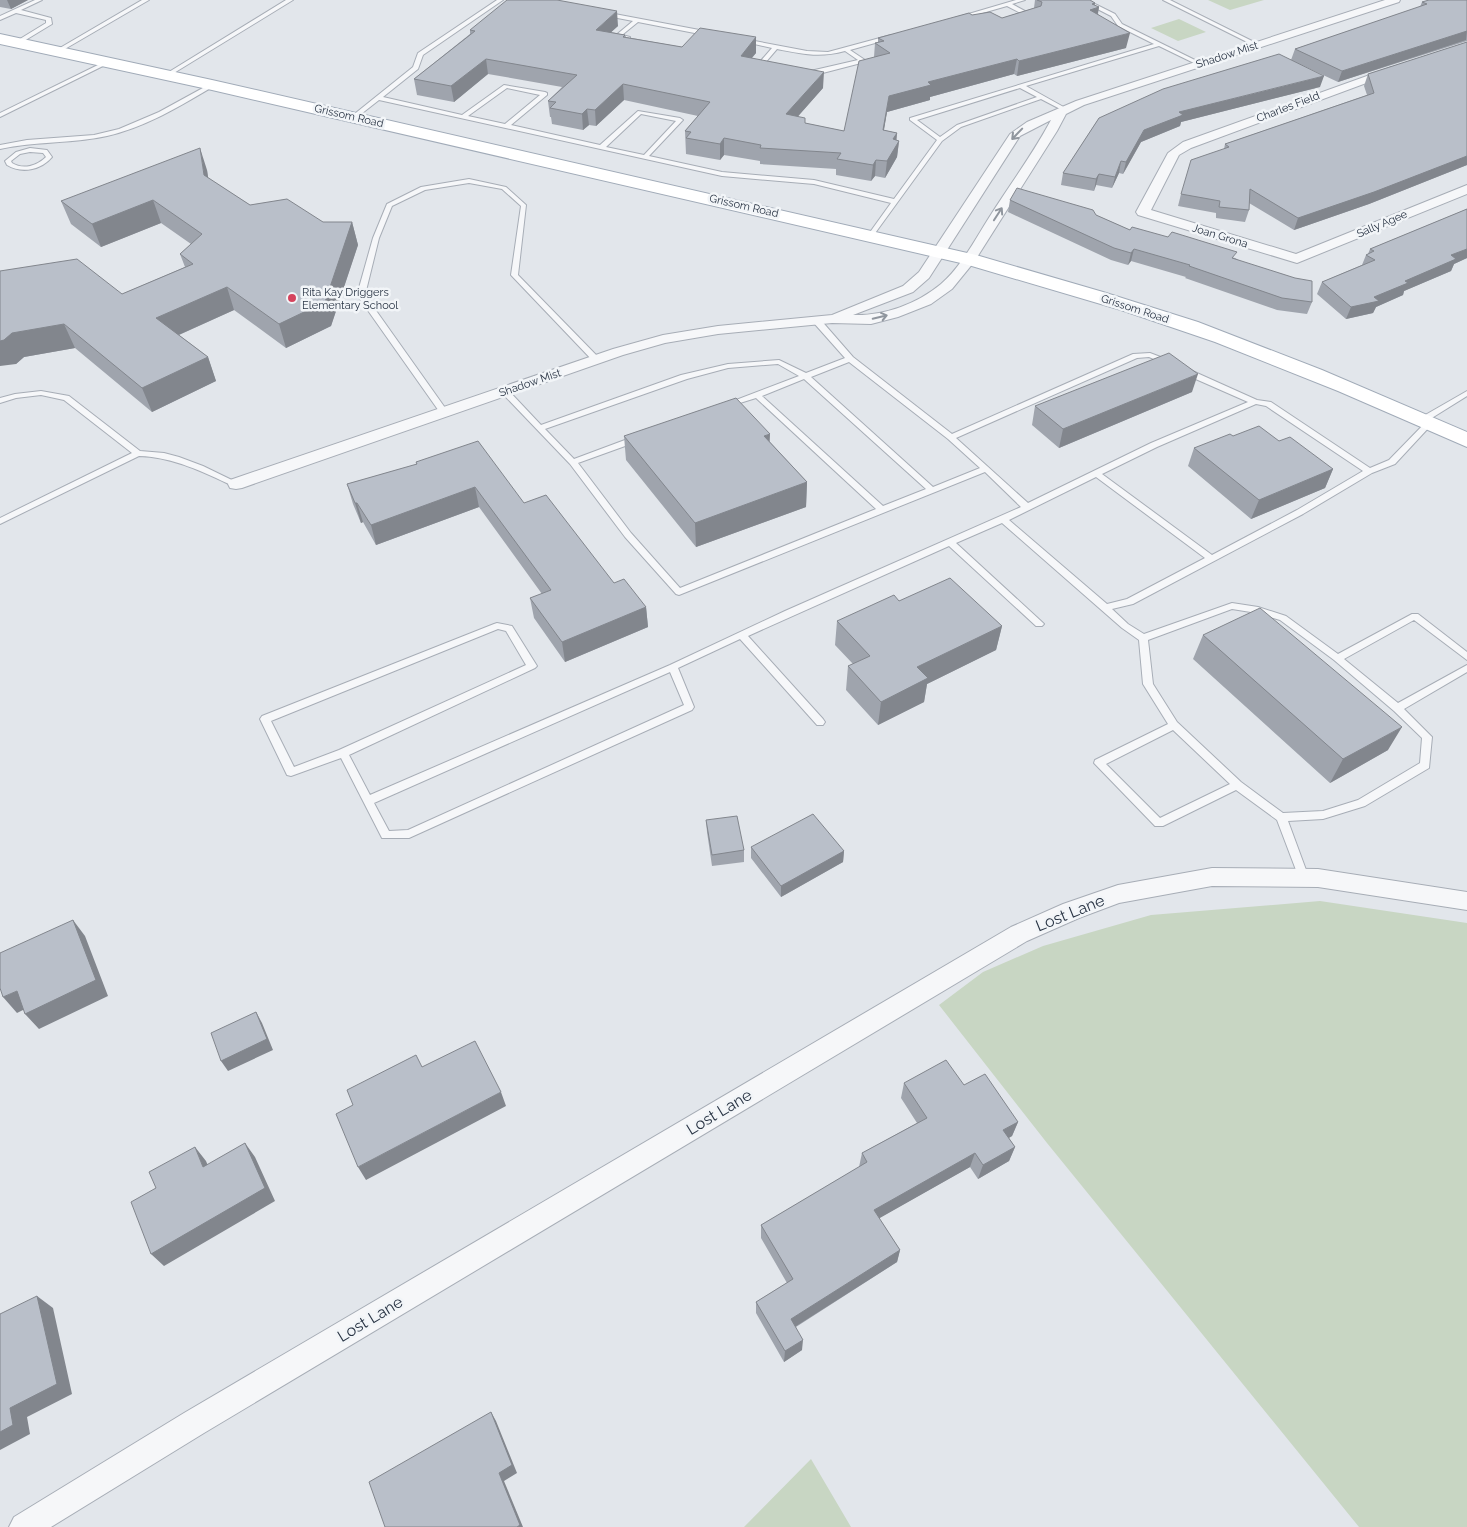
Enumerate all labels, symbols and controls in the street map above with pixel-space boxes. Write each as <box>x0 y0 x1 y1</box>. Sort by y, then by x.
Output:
street label: Shadow Mist <box>1194 39 1260 71</box>
street label: Charles Field <box>1255 89 1322 125</box>
street label: Grissom Road <box>313 102 385 130</box>
one-way arrow <box>1011 128 1023 141</box>
street label: Grissom Road <box>708 192 780 220</box>
one-way arrow <box>992 207 1003 221</box>
street label: Sally Agee <box>1355 207 1410 240</box>
street label: Joan Grona <box>1191 221 1249 251</box>
place label: Rita Kay Driggers Elementary School <box>302 286 398 312</box>
marker: Rita Kay Driggers Elementary School <box>286 292 298 304</box>
street label: Grissom Road <box>1099 292 1171 326</box>
one-way arrow <box>872 312 888 321</box>
street label: Shadow Mist <box>497 366 563 400</box>
street label: Lost Lane <box>1033 891 1107 935</box>
street label: Lost Lane <box>683 1085 755 1139</box>
street label: Lost Lane <box>334 1292 406 1346</box>

